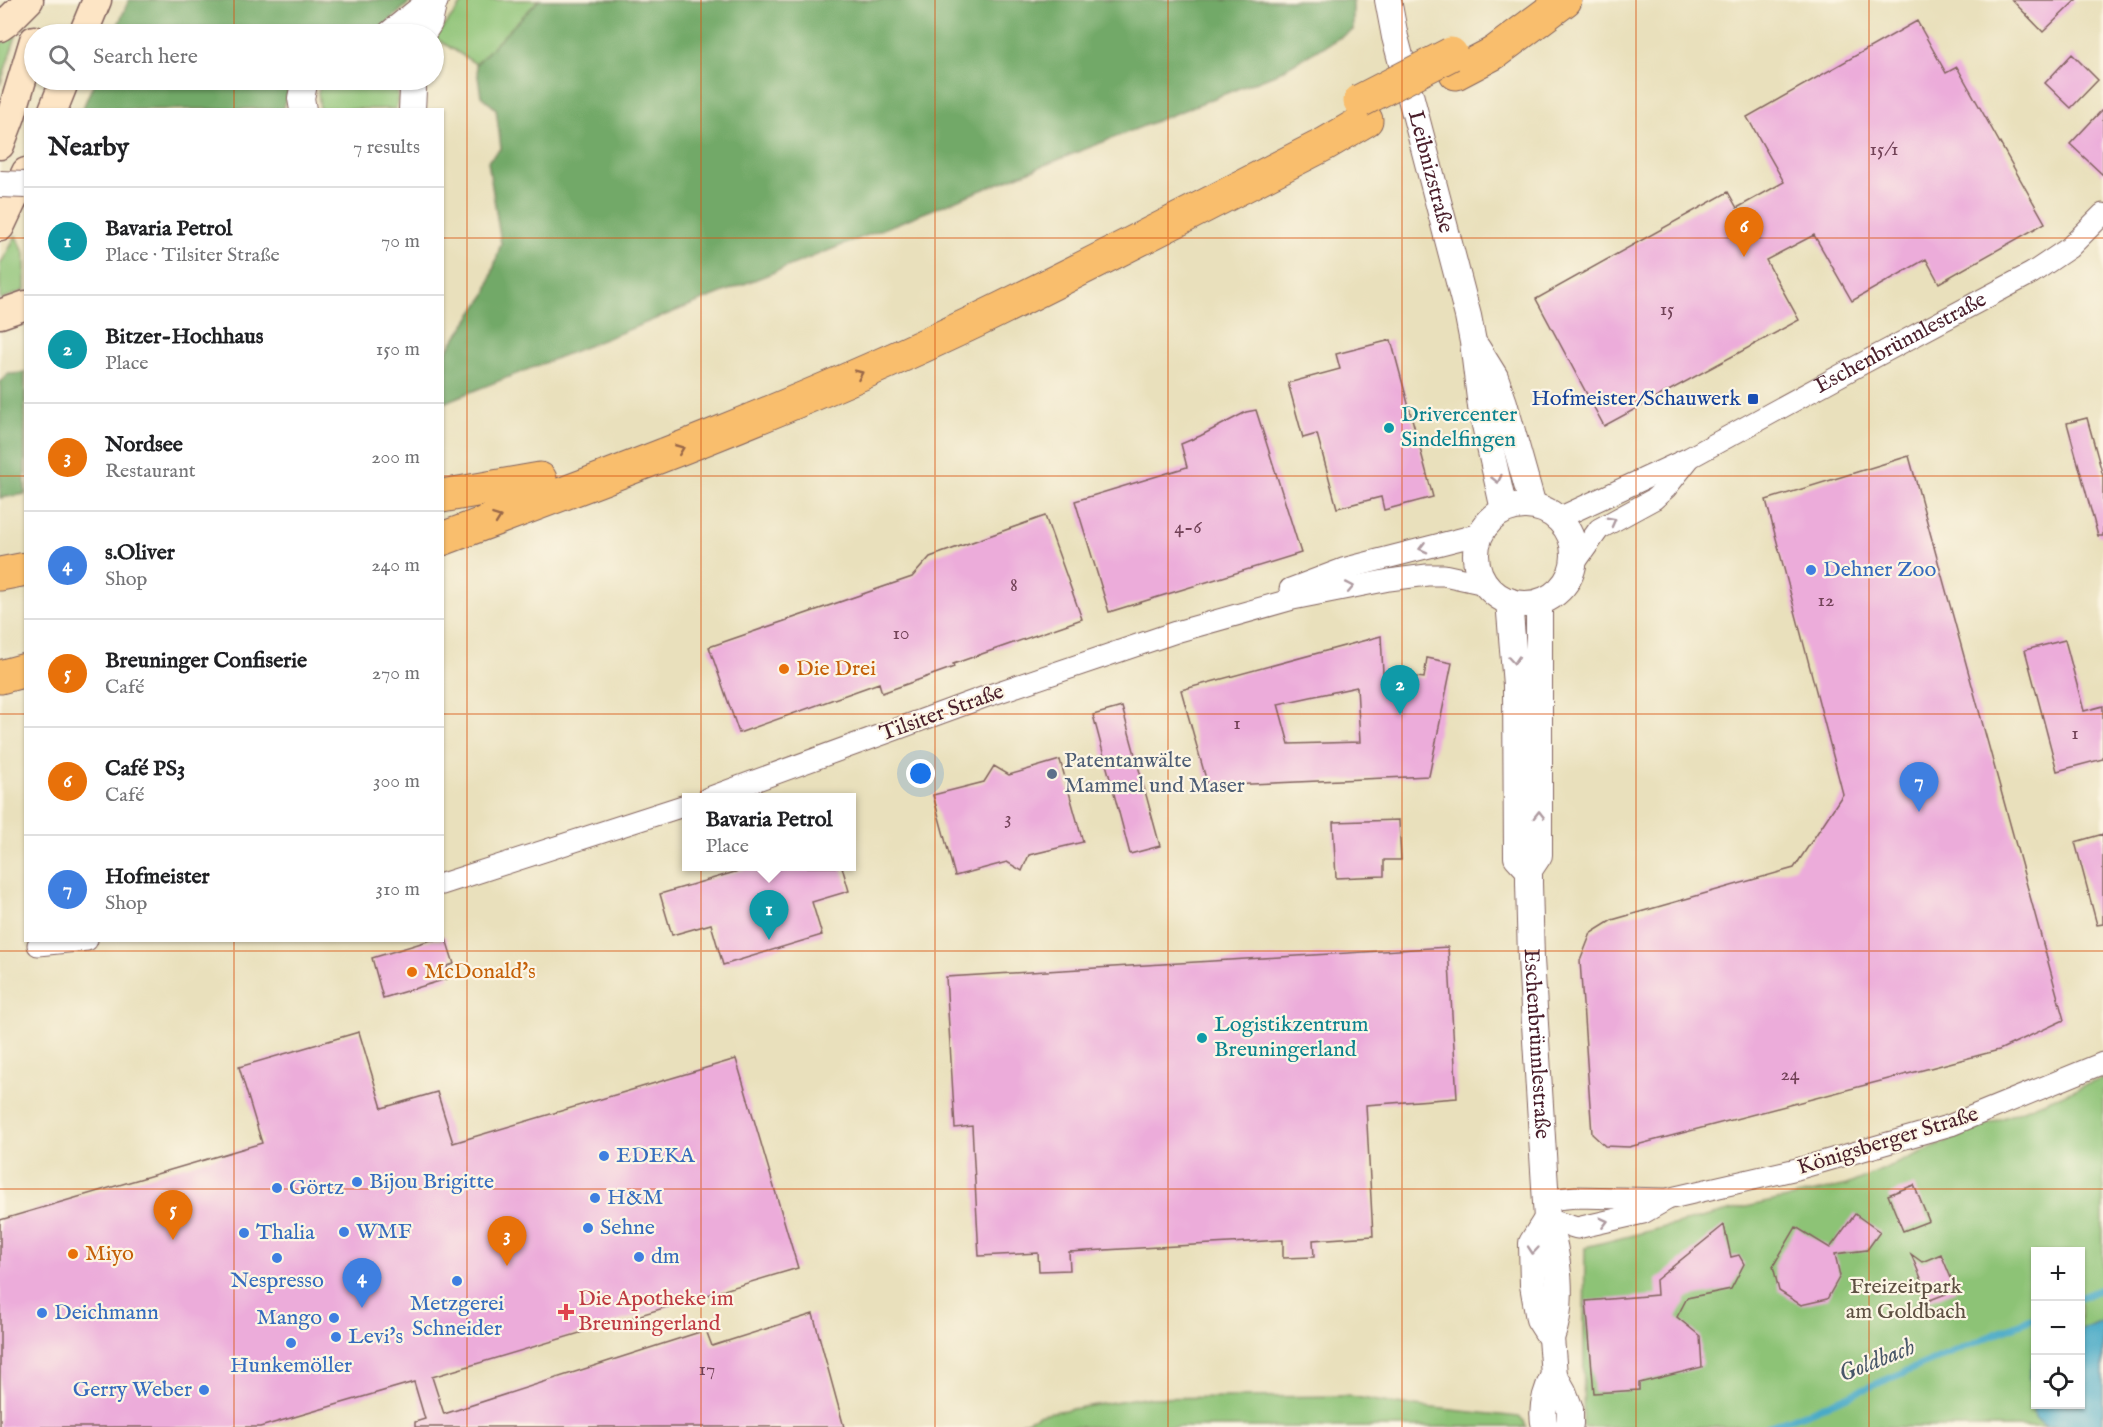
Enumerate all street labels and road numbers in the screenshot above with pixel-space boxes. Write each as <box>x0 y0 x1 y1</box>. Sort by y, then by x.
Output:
street label: Leibnizstraße <box>1401 108 1460 236</box>
street label: Eschenbrünnlestraße <box>1810 286 1991 401</box>
street label: Tilsiter Straße <box>876 678 1008 748</box>
street label: Eschenbrünnlestraße <box>1517 948 1556 1140</box>
street label: Königsberger Straße <box>1794 1100 1982 1182</box>

